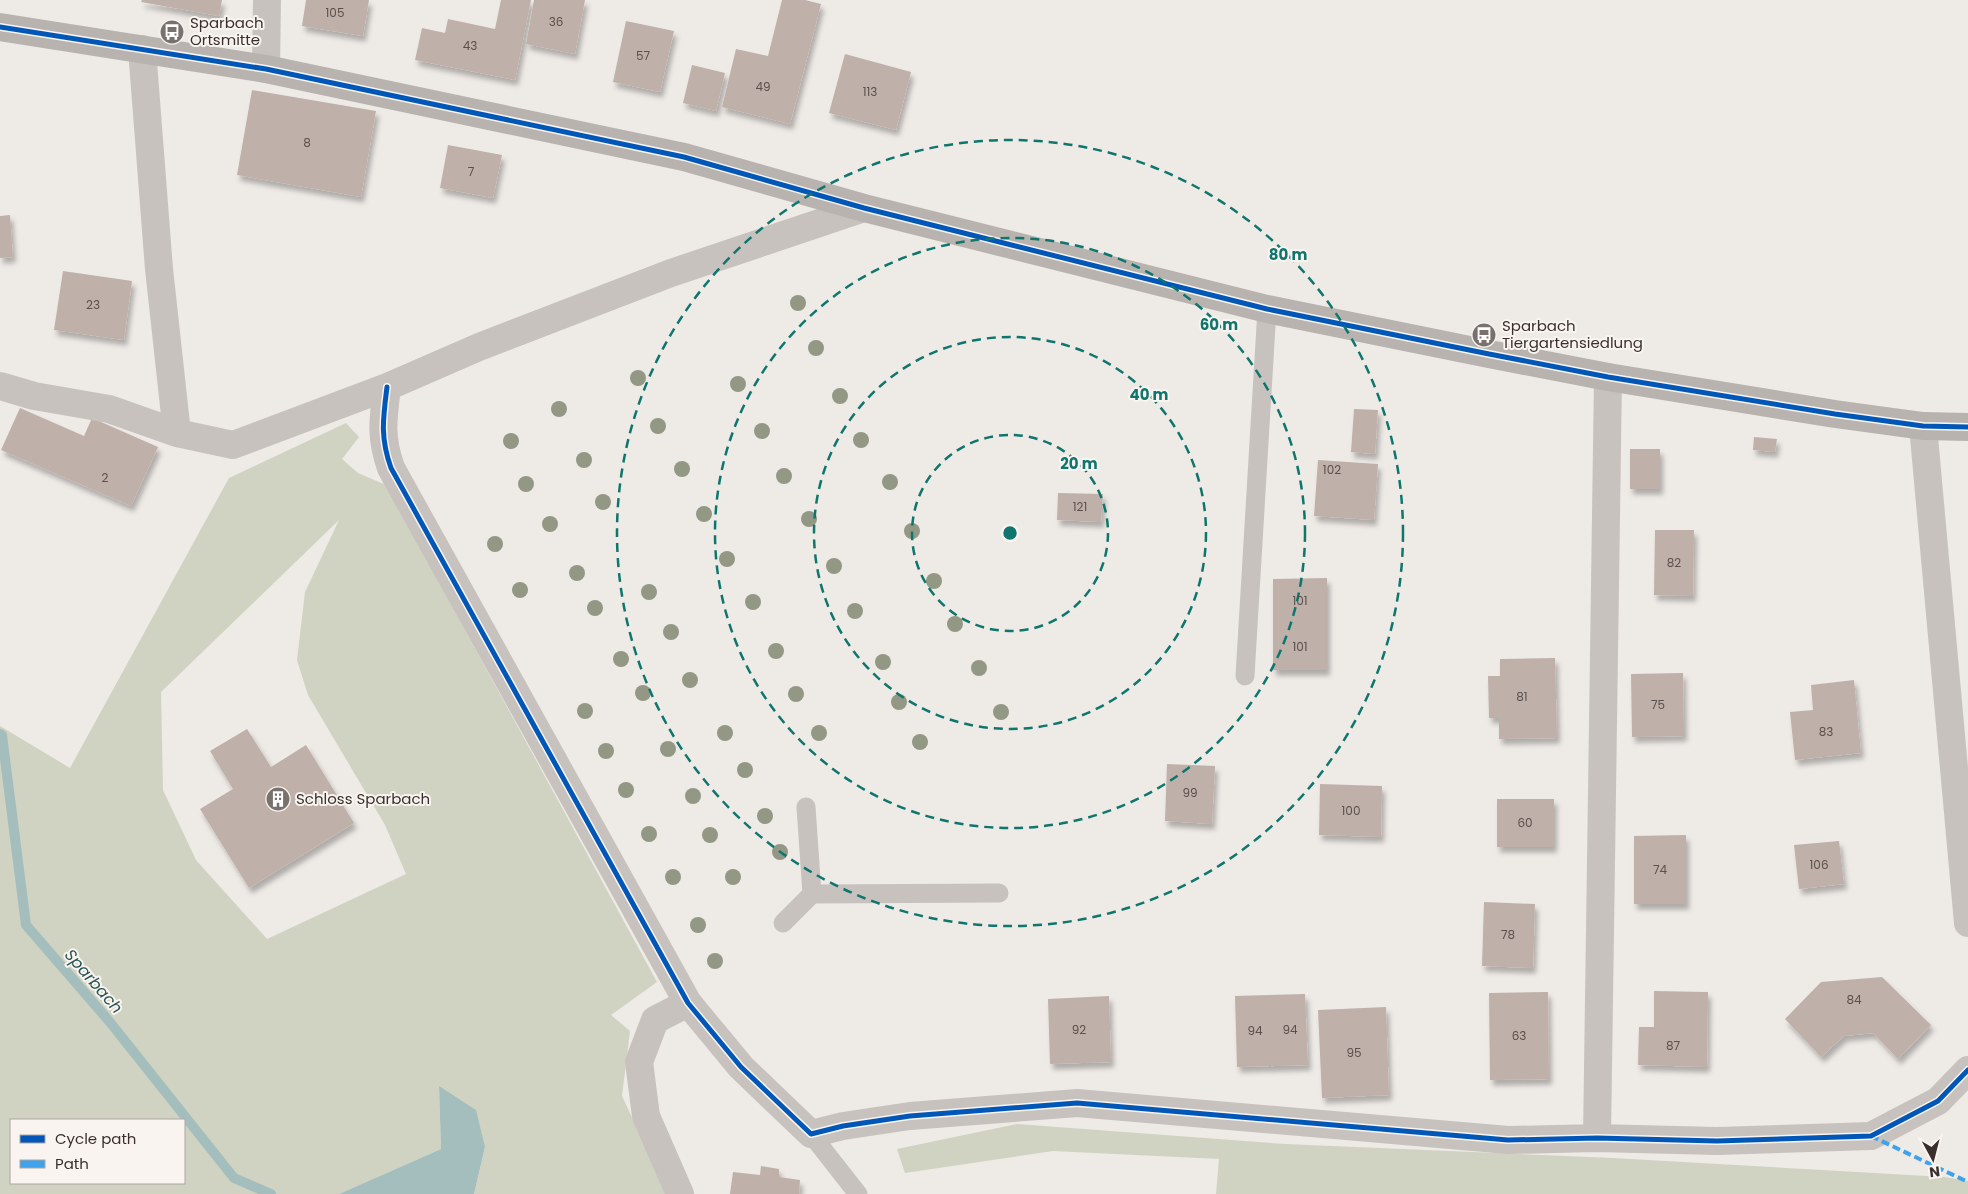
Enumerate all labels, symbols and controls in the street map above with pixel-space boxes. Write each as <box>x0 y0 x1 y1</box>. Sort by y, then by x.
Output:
house number: 105 <box>326 4 344 21</box>
place label: Sparbach Ortsmitte <box>190 12 264 50</box>
house number: 36 <box>549 13 563 30</box>
bus stop icon: Sparbach Ortsmitte <box>159 19 185 45</box>
house number: 43 <box>463 37 477 54</box>
house number: 57 <box>636 47 650 64</box>
house number: 49 <box>755 78 771 95</box>
house number: 113 <box>863 83 877 100</box>
house number: 8 <box>303 134 311 151</box>
house number: 7 <box>468 163 475 180</box>
text: 80 m <box>1269 244 1307 265</box>
house number: 23 <box>86 296 100 313</box>
text: 60 m <box>1200 314 1238 335</box>
place label: Sparbach Tiergartensiedlung <box>1502 315 1643 353</box>
bus stop icon: Sparbach Tiergartensiedlung <box>1471 322 1497 348</box>
text: 40 m <box>1129 384 1169 405</box>
text: 20 m <box>1060 453 1098 474</box>
house number: 102 <box>1323 461 1341 478</box>
house number: 2 <box>102 469 109 486</box>
house number: 121 <box>1073 498 1087 515</box>
centre of rings <box>1001 524 1019 542</box>
house number: 82 <box>1667 554 1681 571</box>
house number: 101 <box>1292 592 1308 609</box>
house number: 101 <box>1292 638 1308 655</box>
house number: 81 <box>1516 688 1528 705</box>
house number: 75 <box>1651 696 1665 713</box>
house number: 83 <box>1819 723 1833 740</box>
house number: 99 <box>1182 784 1198 801</box>
building icon: Schloss Sparbach <box>265 786 291 812</box>
place label: Schloss Sparbach <box>296 788 430 809</box>
house number: 100 <box>1342 802 1360 819</box>
house number: 60 <box>1517 814 1533 831</box>
house number: 106 <box>1810 856 1829 873</box>
house number: 74 <box>1653 861 1667 878</box>
house number: 78 <box>1501 926 1515 943</box>
water label: Sparbach <box>59 944 128 1018</box>
house number: 84 <box>1846 991 1862 1008</box>
house number: 92 <box>1072 1021 1086 1038</box>
house number: 94 <box>1282 1021 1298 1038</box>
house number: 94 <box>1247 1022 1263 1039</box>
house number: 63 <box>1512 1027 1526 1044</box>
house number: 87 <box>1666 1037 1681 1054</box>
house number: 95 <box>1346 1044 1362 1061</box>
legend <box>10 1119 185 1184</box>
text: Cycle path <box>55 1128 136 1149</box>
north arrow <box>1908 1134 1958 1184</box>
text: Path <box>55 1153 89 1174</box>
text: N <box>1928 1161 1941 1182</box>

